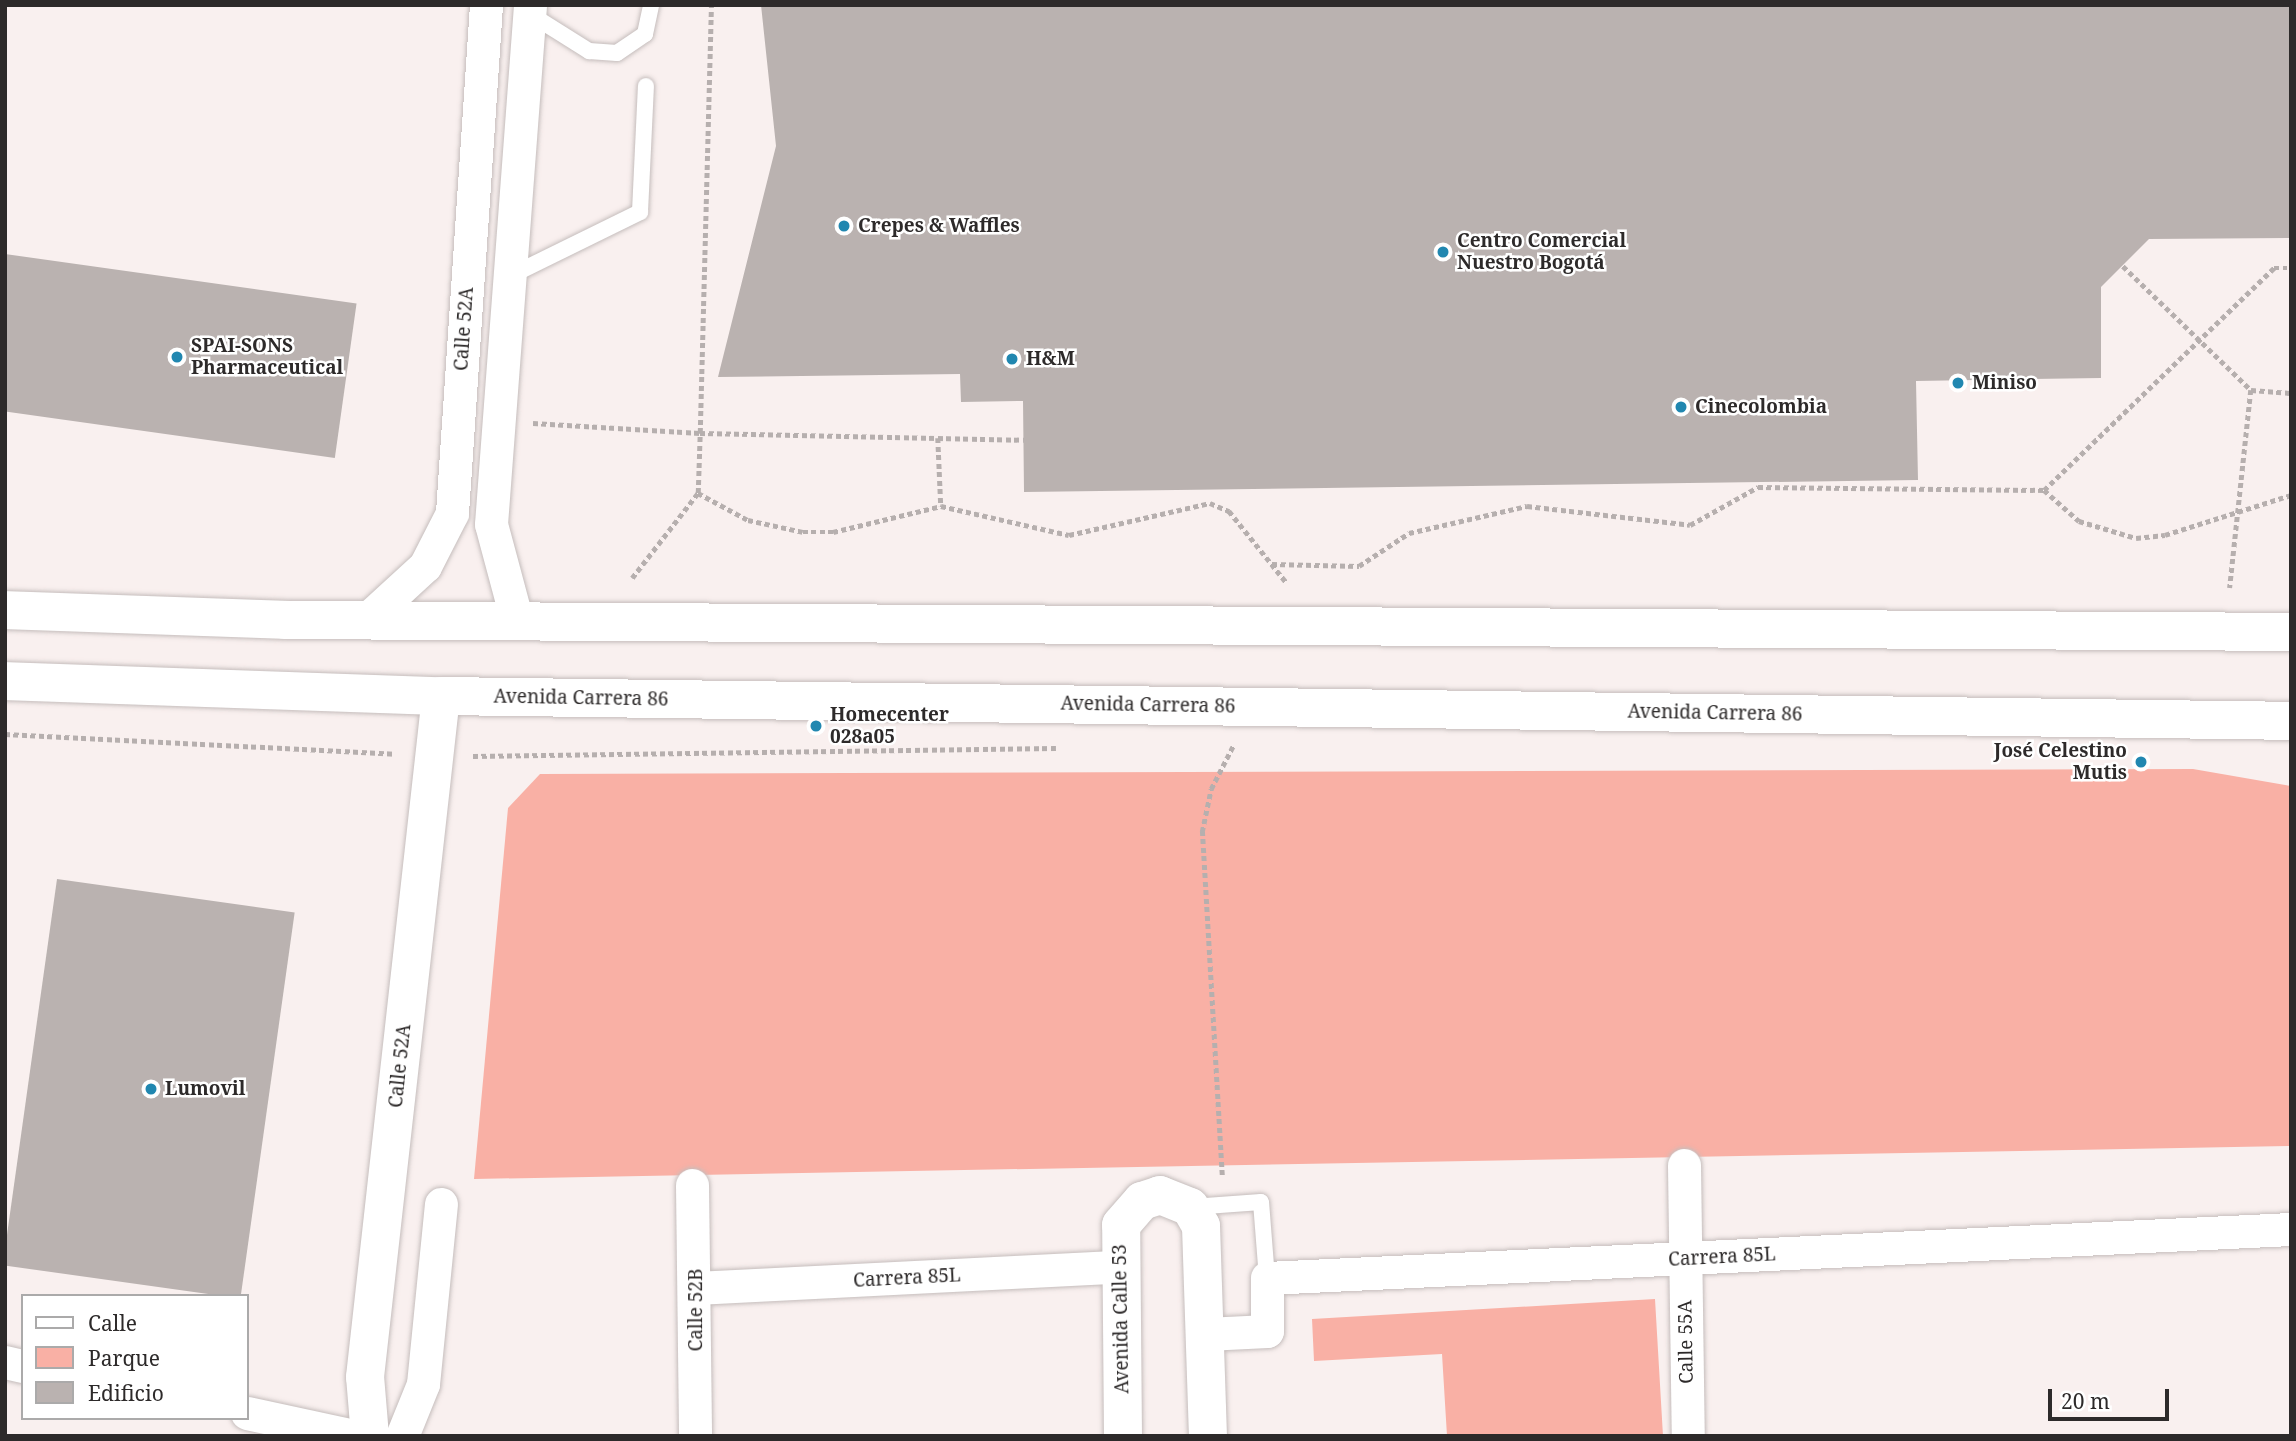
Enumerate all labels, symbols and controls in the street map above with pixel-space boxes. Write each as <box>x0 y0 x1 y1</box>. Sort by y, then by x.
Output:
place label: Crepes & Waffles <box>858 215 1020 237</box>
marker: Crepes & Waffles <box>836 218 852 234</box>
place label: Centro Comercial Nuestro Bogotá <box>1457 230 1626 274</box>
marker: Centro Comercial Nuestro Bogotá <box>1435 244 1451 260</box>
street label: Calle 52A <box>450 286 478 372</box>
place label: SPAI-SONS Pharmaceutical <box>191 335 343 379</box>
place label: H&M <box>1026 348 1075 370</box>
marker: SPAI-SONS Pharmaceutical <box>169 349 185 365</box>
marker: H&M <box>1004 351 1020 367</box>
place label: Miniso <box>1972 372 2037 394</box>
marker: Miniso <box>1950 375 1966 391</box>
place label: Cinecolombia <box>1695 396 1827 418</box>
marker: Cinecolombia <box>1673 399 1689 415</box>
street label: Avenida Carrera 86 <box>493 685 669 711</box>
street label: Avenida Carrera 86 <box>1060 692 1236 718</box>
street label: Avenida Carrera 86 <box>1627 700 1803 726</box>
place label: Homecenter 028a05 <box>830 704 949 748</box>
marker: Homecenter 028a05 <box>808 718 824 734</box>
place label: José Celestino Mutis <box>1994 740 2127 784</box>
marker: José Celestino Mutis <box>2133 754 2149 770</box>
street label: Calle 52A <box>384 1023 416 1109</box>
place label: Lumovil <box>165 1078 245 1100</box>
marker: Lumovil <box>143 1081 159 1097</box>
street label: Carrera 85L <box>1668 1243 1776 1271</box>
street label: Avenida Calle 53 <box>1108 1244 1134 1394</box>
street label: Carrera 85L <box>853 1264 961 1292</box>
street label: Calle 52B <box>685 1269 707 1351</box>
legend <box>21 1294 248 1420</box>
street label: Calle 55A <box>1674 1300 1698 1384</box>
text: Calle <box>88 1309 137 1337</box>
text: Parque <box>88 1344 160 1372</box>
scale bar <box>2051 1374 2172 1418</box>
text: Edificio <box>88 1379 164 1407</box>
text: 20 m <box>2061 1387 2110 1415</box>

